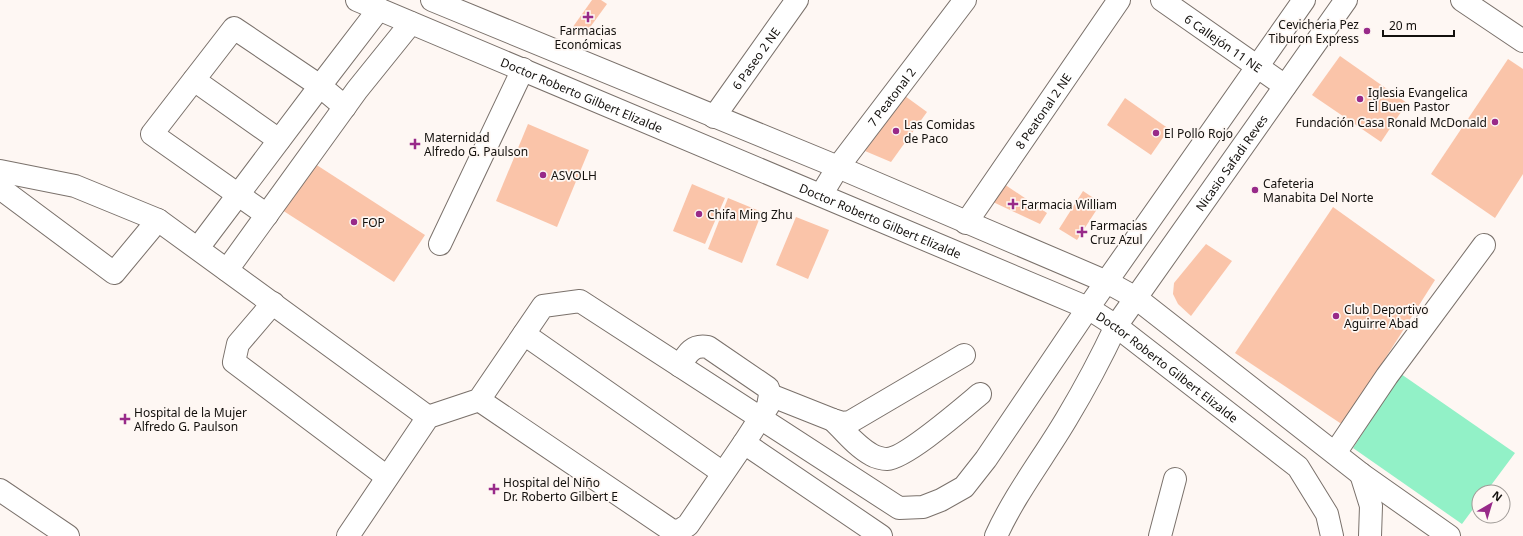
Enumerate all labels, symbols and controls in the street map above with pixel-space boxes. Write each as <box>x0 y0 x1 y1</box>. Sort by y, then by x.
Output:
street label: 6 Callejón 11 NE <box>1181 10 1266 76</box>
marker: Farmacias Económicas <box>583 12 593 22</box>
scale bar <box>1383 12 1454 38</box>
place label: Cevicheria Pez Tiburon Express <box>1269 16 1359 47</box>
text: 20 m <box>1389 17 1417 34</box>
place label: Farmacias Económicas <box>555 22 622 53</box>
street label: 6 Paseo 2 NE <box>728 24 784 93</box>
marker: Cevicheria Pez Tiburon Express <box>1362 26 1372 36</box>
street label: Doctor Roberto Gilbert Elizalde <box>498 53 666 136</box>
street label: 7 Peatonal 2 <box>864 64 919 130</box>
street label: 8 Peatonal 2 NE <box>1011 70 1075 152</box>
place label: Iglesia Evangelica El Buen Pastor <box>1368 84 1468 115</box>
marker: Iglesia Evangelica El Buen Pastor <box>1355 94 1365 104</box>
street label: Nicasio Safadi Reves <box>1191 111 1271 214</box>
place label: Fundación Casa Ronald McDonald <box>1296 114 1487 131</box>
place label: Las Comidas de Paco <box>904 116 975 147</box>
marker: Fundación Casa Ronald McDonald <box>1490 117 1500 127</box>
place label: El Pollo Rojo <box>1164 125 1233 142</box>
marker: Las Comidas de Paco <box>891 126 901 136</box>
marker: El Pollo Rojo <box>1151 128 1161 138</box>
place label: Maternidad Alfredo G. Paulson <box>424 129 528 160</box>
marker: Maternidad Alfredo G. Paulson <box>409 138 421 150</box>
place label: ASVOLH <box>551 167 597 184</box>
marker: ASVOLH <box>538 170 548 180</box>
place label: Cafeteria Manabita Del Norte <box>1263 175 1374 206</box>
street label: Doctor Roberto Gilbert Elizalde <box>797 179 964 262</box>
marker: Cafeteria Manabita Del Norte <box>1250 185 1260 195</box>
place label: Farmacia William <box>1021 196 1117 213</box>
marker: Farmacia William <box>1008 199 1018 209</box>
place label: Chifa Ming Zhu <box>707 206 793 223</box>
marker: Chifa Ming Zhu <box>694 209 704 219</box>
place label: FOP <box>362 214 385 231</box>
marker: FOP <box>349 217 359 227</box>
place label: Farmacias Cruz Azul <box>1090 217 1147 248</box>
marker: Farmacias Cruz Azul <box>1077 227 1087 237</box>
place label: Club Deportivo Aguirre Abad <box>1344 301 1429 332</box>
street label: Doctor Roberto Gilbert Elizalde <box>1093 307 1242 426</box>
marker: Club Deportivo Aguirre Abad <box>1331 311 1341 321</box>
place label: Hospital de la Mujer Alfredo G. Paulson <box>134 404 247 435</box>
marker: Hospital de la Mujer Alfredo G. Paulson <box>119 413 131 425</box>
place label: Hospital del Niño Dr. Roberto Gilbert E <box>503 474 618 505</box>
marker: Hospital del Niño Dr. Roberto Gilbert E <box>488 483 500 495</box>
north arrow <box>1471 484 1511 524</box>
text: N <box>1489 487 1506 504</box>

